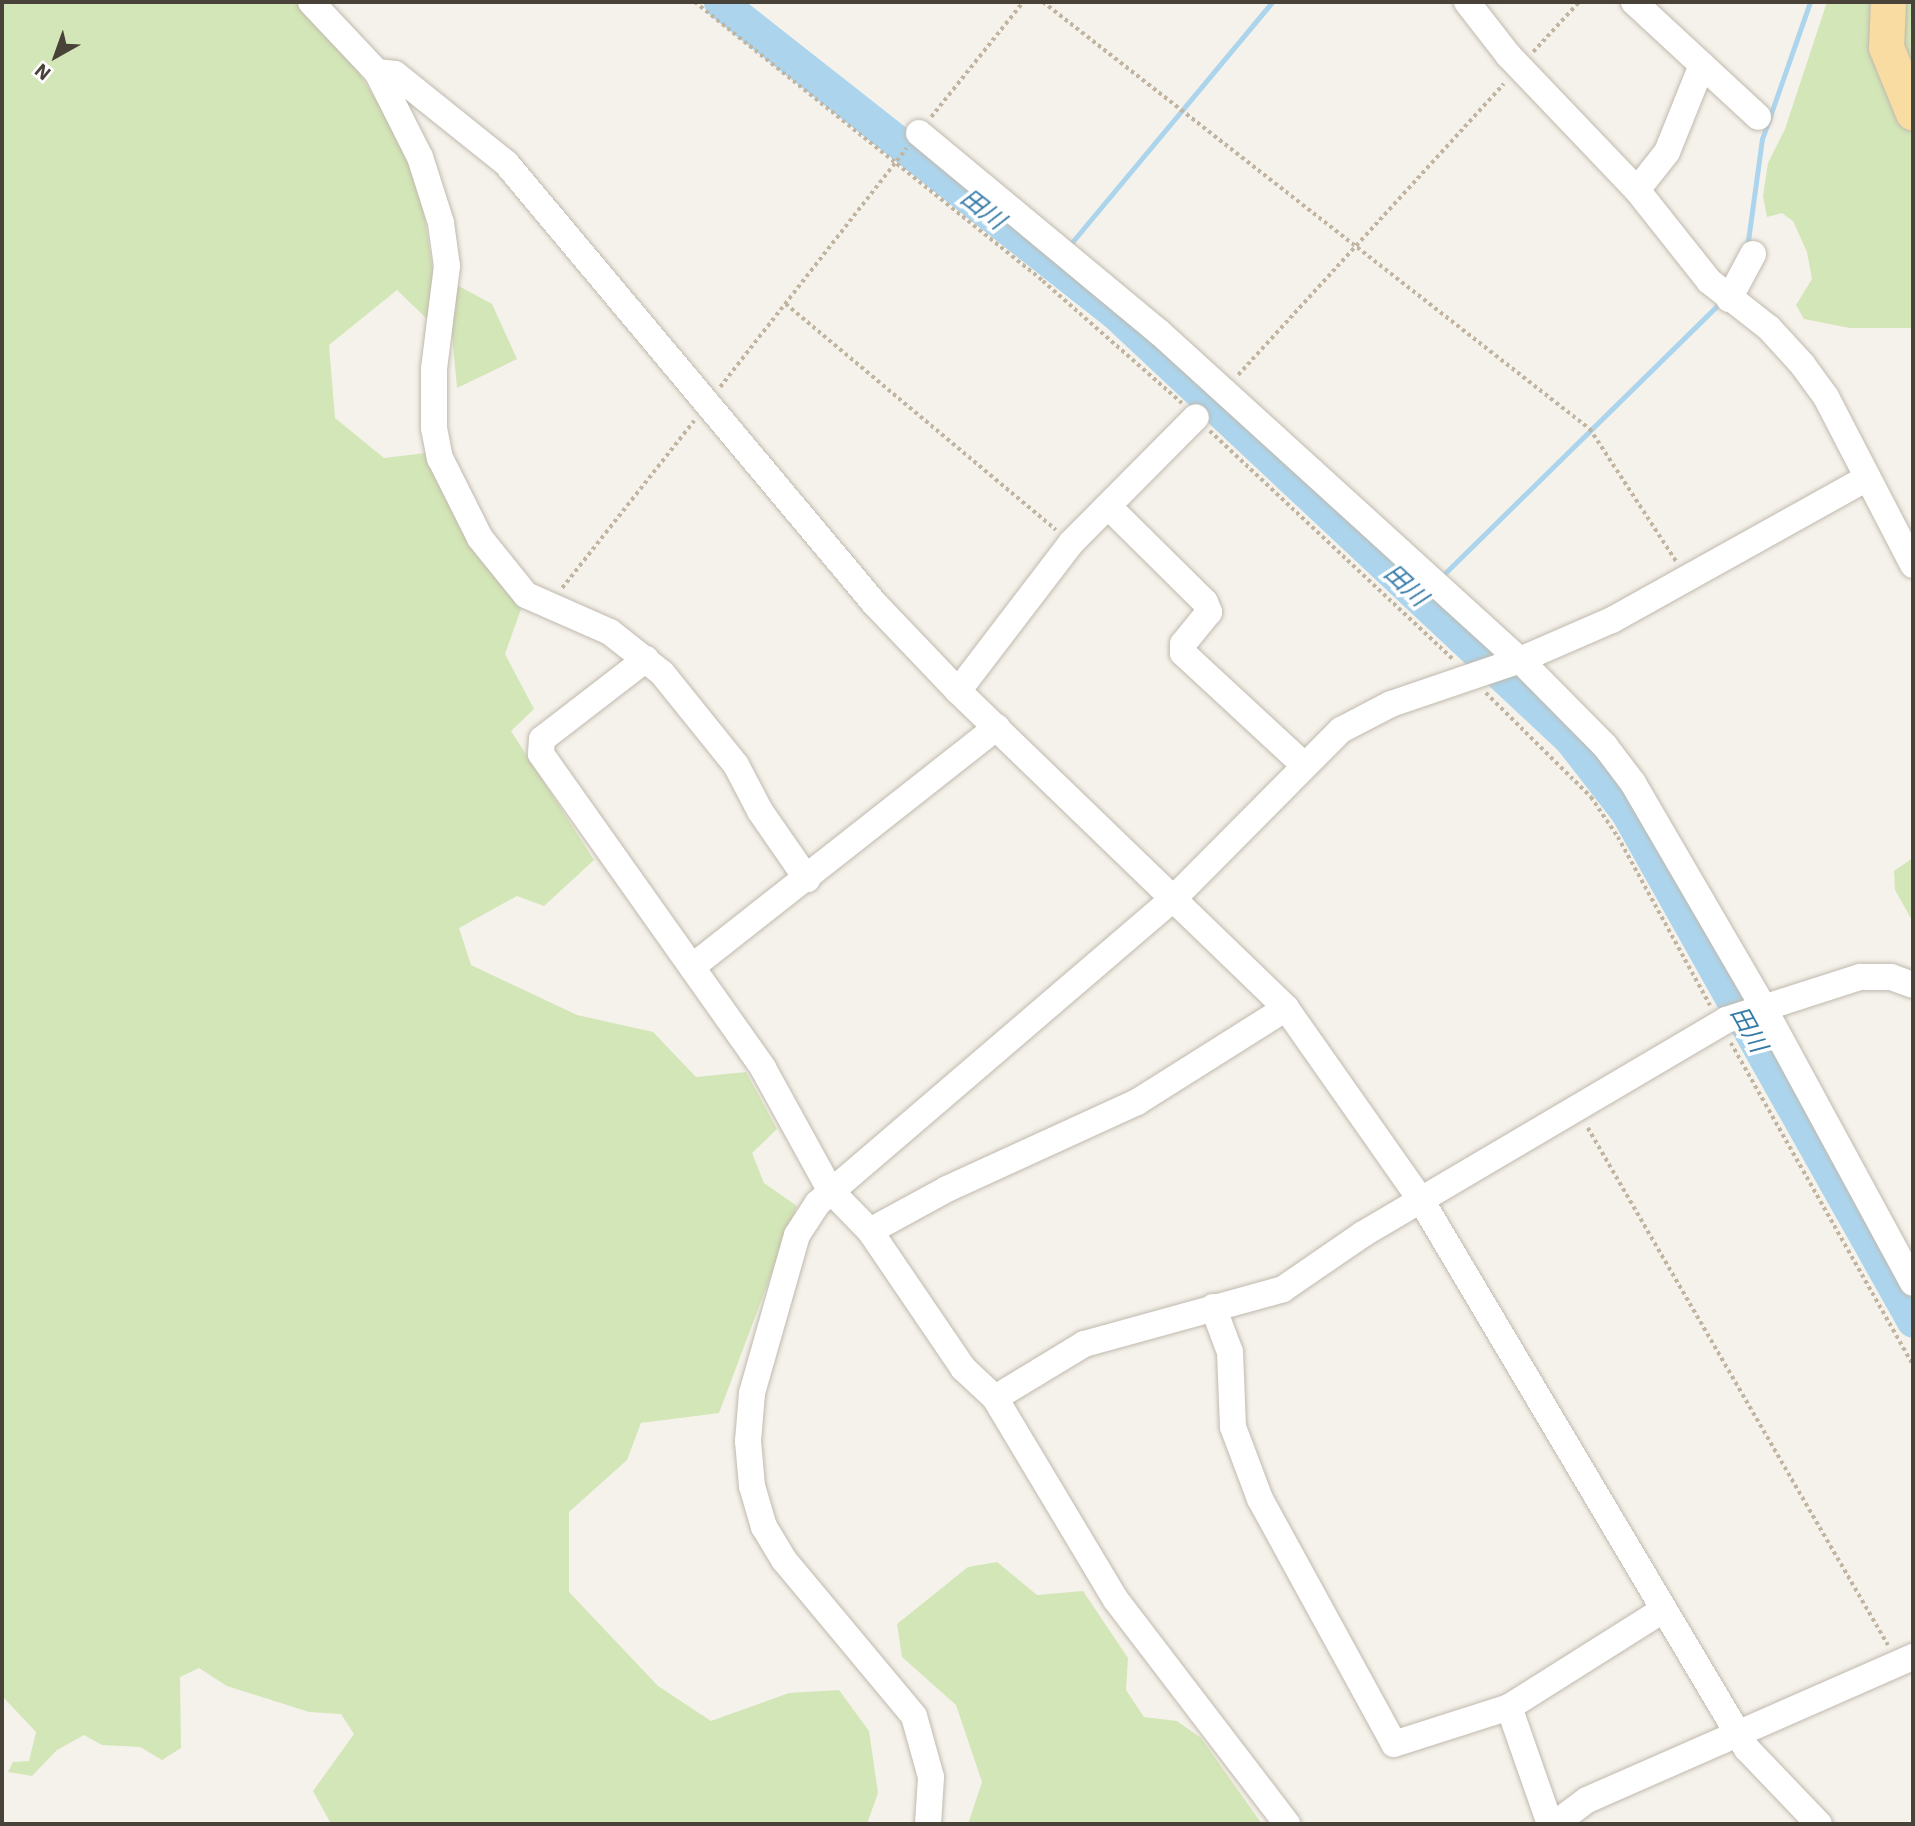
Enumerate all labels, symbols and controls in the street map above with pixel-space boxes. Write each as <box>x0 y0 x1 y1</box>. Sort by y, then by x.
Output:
north arrow <box>21 21 91 91</box>
text: N <box>30 58 55 86</box>
water label: 田川 <box>955 183 1011 235</box>
water label: 田川 <box>1379 558 1433 612</box>
water label: 田川 <box>1725 1001 1773 1057</box>

